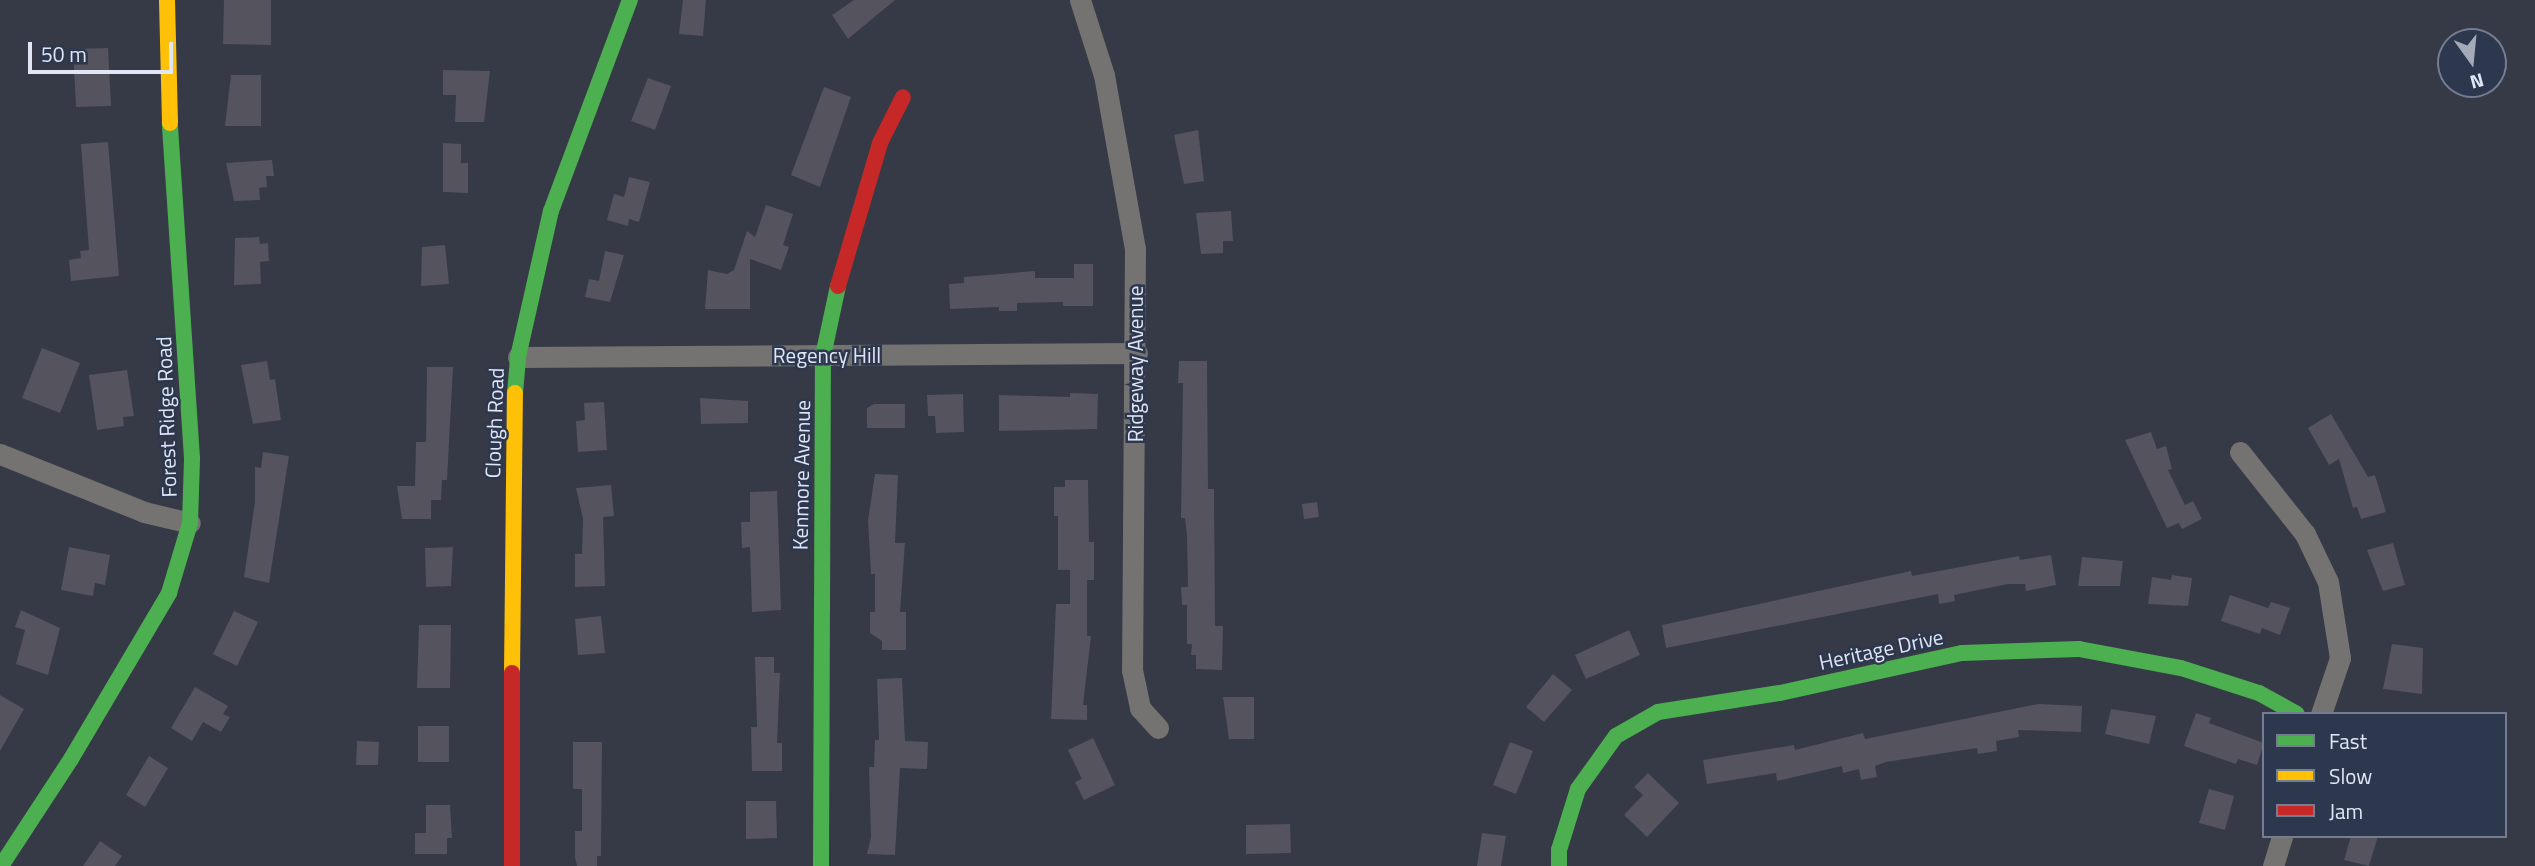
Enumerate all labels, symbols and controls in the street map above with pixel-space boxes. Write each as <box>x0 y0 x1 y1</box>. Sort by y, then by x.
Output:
scale bar <box>32 28 177 72</box>
north arrow <box>2437 28 2507 98</box>
text: 50 m <box>41 38 87 70</box>
text: N <box>2467 66 2487 98</box>
street label: Ridgeway Avenue <box>1122 286 1148 442</box>
street label: Forest Ridge Road <box>151 336 181 498</box>
street label: Regency Hill <box>773 342 881 368</box>
street label: Clough Road <box>479 367 509 479</box>
street label: Kenmore Avenue <box>787 400 815 550</box>
street label: Heritage Drive <box>1817 624 1945 674</box>
legend <box>2262 712 2507 838</box>
text: Fast <box>2329 725 2367 757</box>
text: Slow <box>2329 760 2372 792</box>
text: Jam <box>2329 795 2363 827</box>

